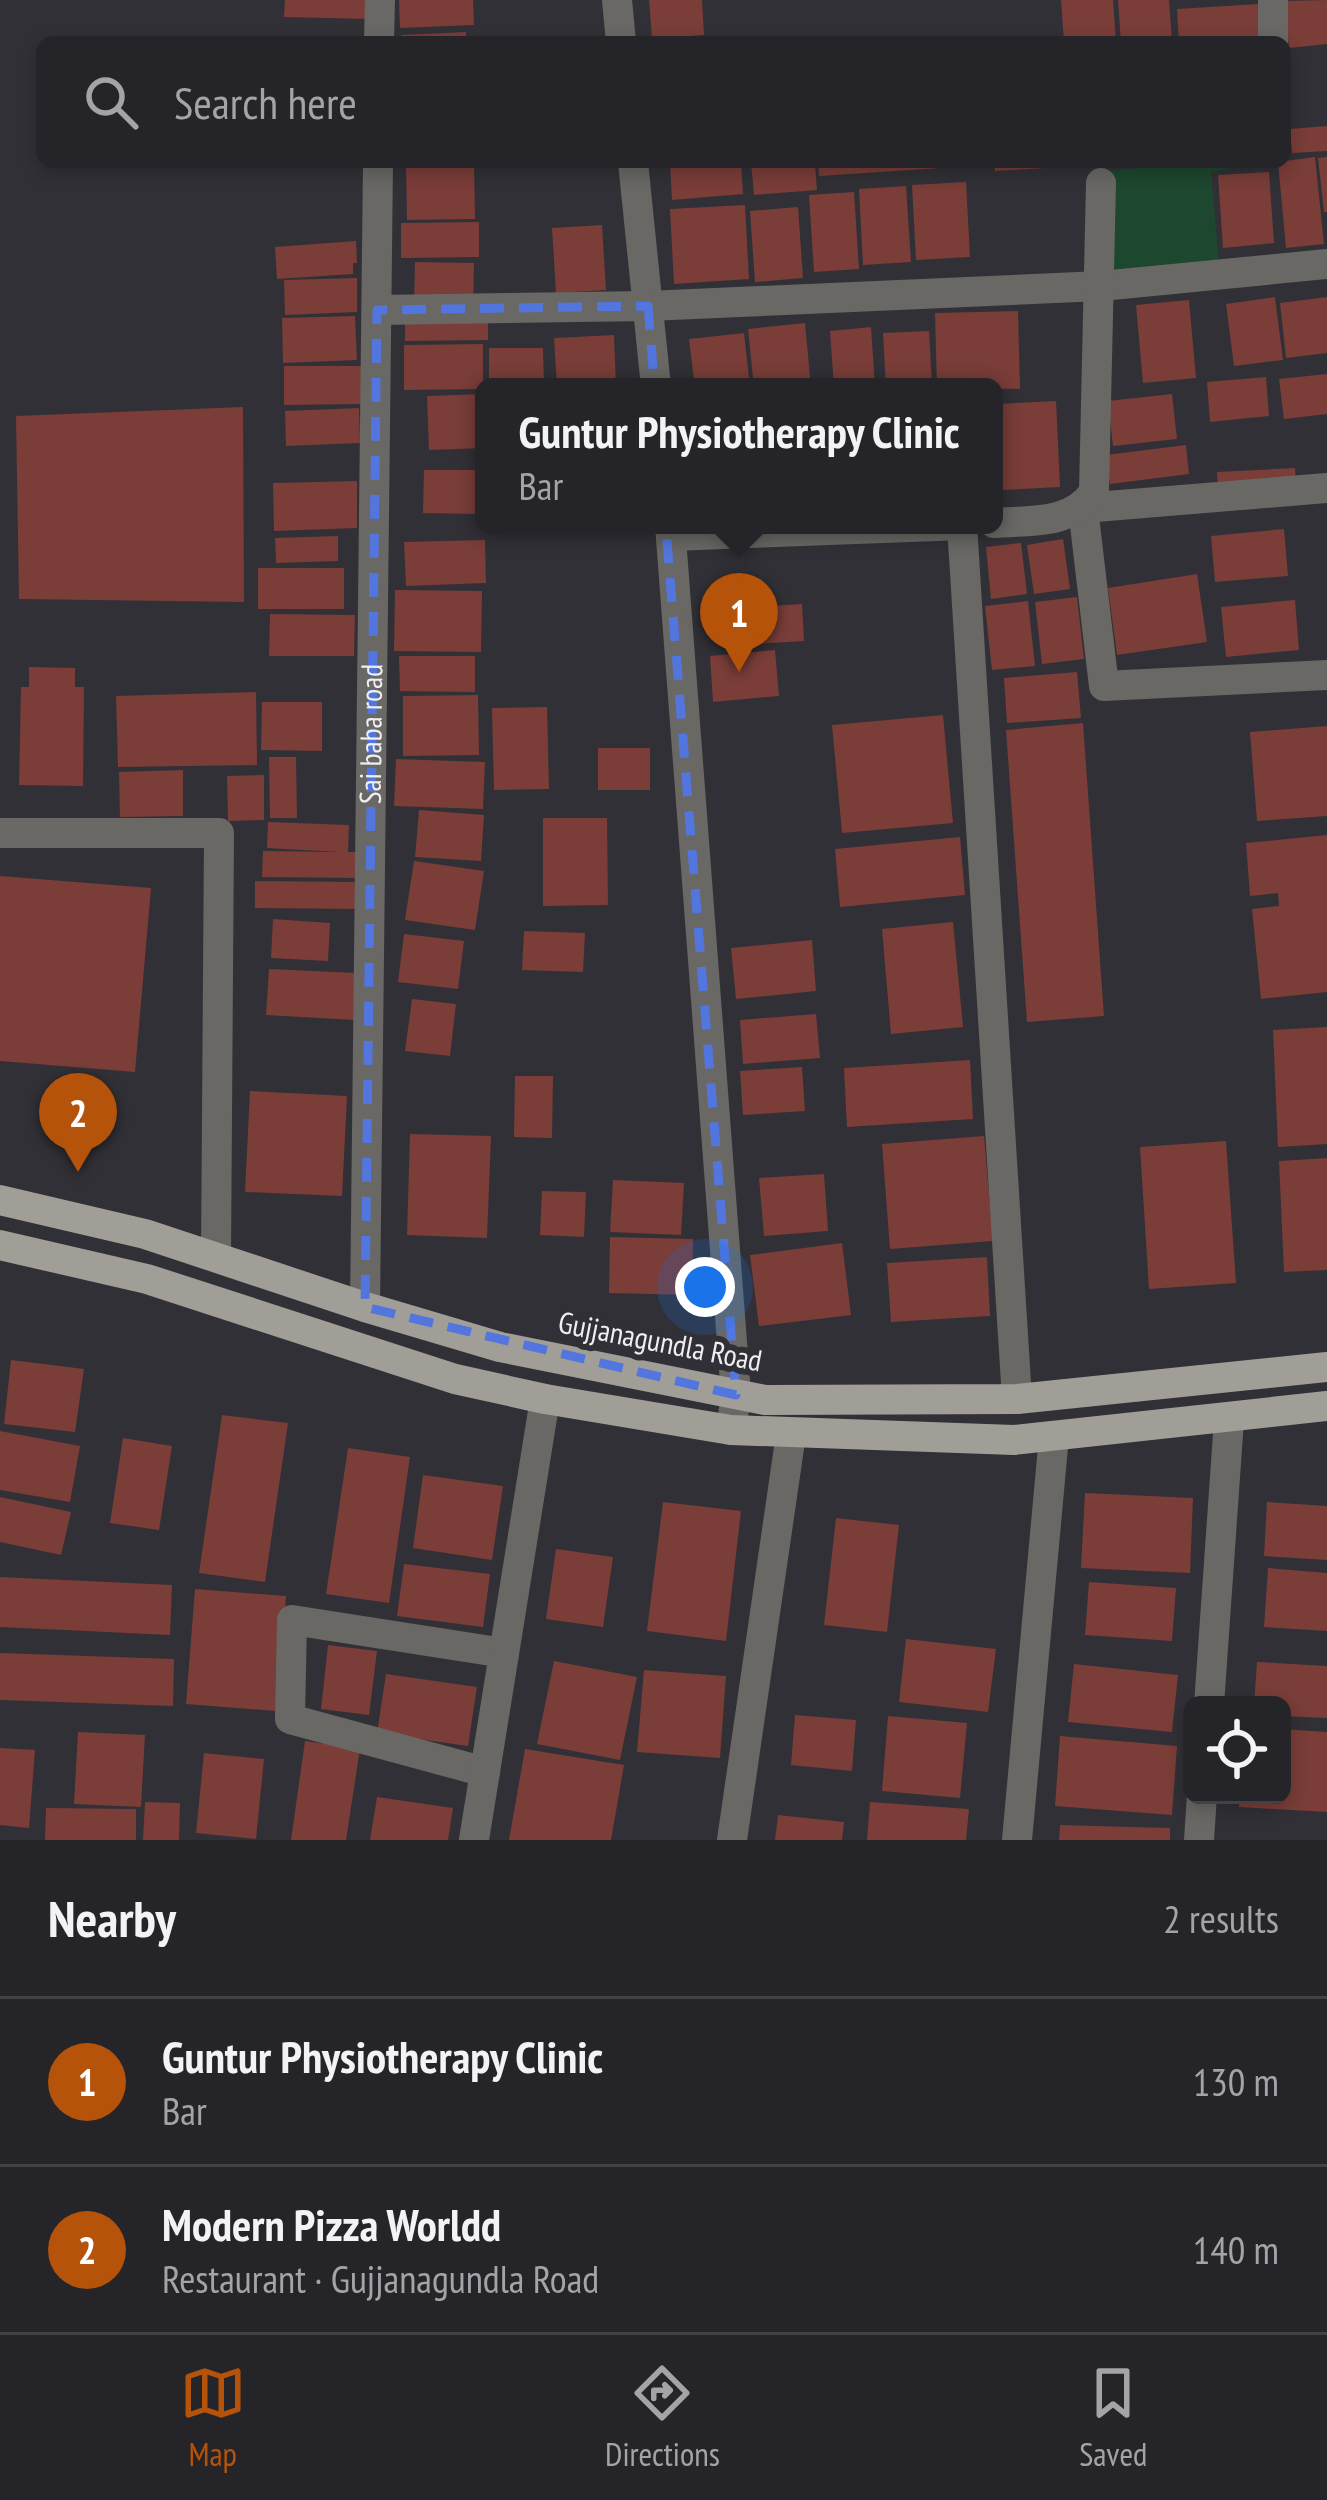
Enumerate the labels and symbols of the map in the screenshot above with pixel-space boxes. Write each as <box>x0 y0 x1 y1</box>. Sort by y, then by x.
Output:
pin: 1 <box>700 573 778 672</box>
street label: Sai baba road <box>350 664 390 804</box>
pin: 2 <box>39 1073 117 1172</box>
your location <box>675 1257 735 1317</box>
street label: Gujjanagundla Road <box>555 1302 765 1379</box>

